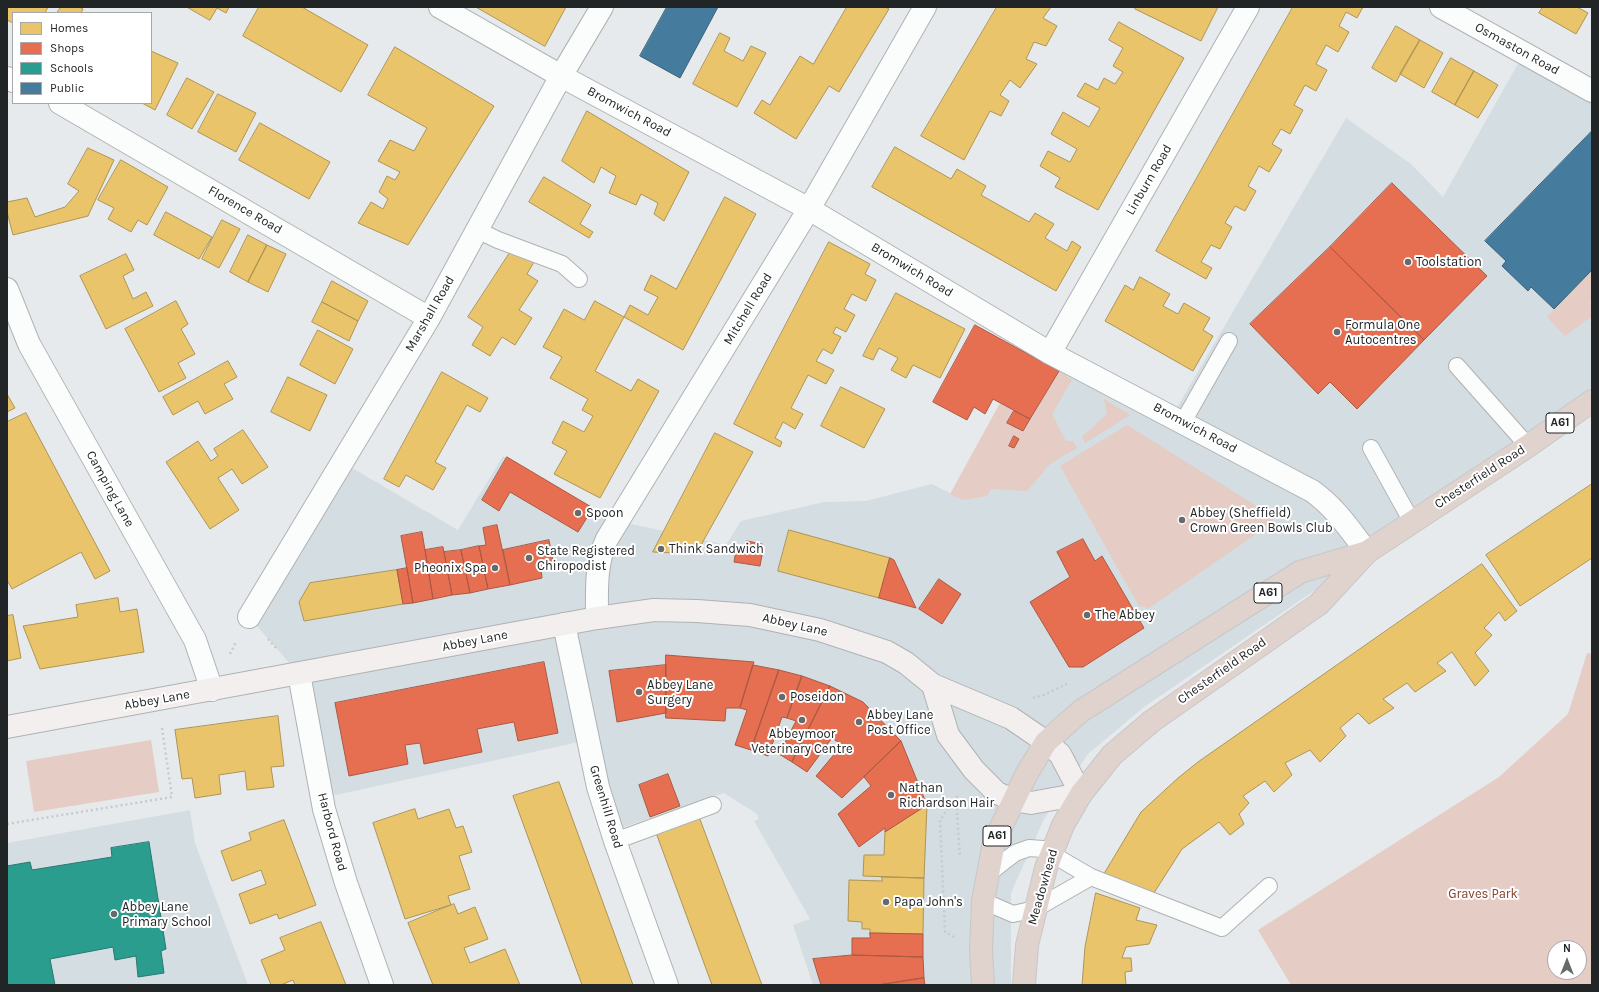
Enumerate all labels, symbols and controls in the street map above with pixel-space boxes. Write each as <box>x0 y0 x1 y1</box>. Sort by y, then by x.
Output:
legend <box>12 12 152 104</box>
street label: Osmaston Road <box>1472 19 1562 79</box>
text: Homes <box>50 21 88 35</box>
text: Shops <box>50 41 84 55</box>
text: Schools <box>50 61 93 75</box>
text: Public <box>50 81 84 95</box>
street label: Bromwich Road <box>584 83 674 141</box>
street label: Linburn Road <box>1123 142 1175 218</box>
street label: Florence Road <box>205 182 285 238</box>
street label: Bromwich Road <box>868 239 956 301</box>
place label: Toolstation <box>1416 254 1482 270</box>
marker: Toolstation <box>1403 257 1413 267</box>
street label: Mitchell Road <box>720 270 776 348</box>
street label: Marshall Road <box>402 273 458 355</box>
place label: Formula One Autocentres <box>1345 317 1420 348</box>
marker: Formula One Autocentres <box>1332 327 1342 337</box>
street label: Bromwich Road <box>1150 399 1240 457</box>
road number: A61 <box>1546 413 1574 433</box>
street label: Chesterfield Road <box>1432 442 1528 512</box>
street label: Camping Lane <box>83 448 137 530</box>
place label: Spoon <box>586 505 624 521</box>
place label: Abbey (Sheffield) Crown Green Bowls Club <box>1190 505 1333 536</box>
marker: Spoon <box>573 508 583 518</box>
marker: Abbey (Sheffield) Crown Green Bowls Club <box>1177 515 1187 525</box>
place label: Think Sandwich <box>669 541 764 557</box>
place label: State Registered Chiropodist <box>537 543 635 574</box>
marker: Think Sandwich <box>656 544 666 554</box>
marker: State Registered Chiropodist <box>524 553 534 563</box>
place label: Pheonix Spa <box>414 560 487 576</box>
marker: Pheonix Spa <box>490 563 500 573</box>
road number: A61 <box>1254 583 1282 603</box>
place label: The Abbey <box>1095 607 1155 623</box>
street label: Abbey Lane <box>761 610 829 640</box>
marker: The Abbey <box>1082 610 1092 620</box>
street label: Abbey Lane <box>441 627 509 655</box>
street label: Chesterfield Road <box>1175 635 1269 707</box>
place label: Abbey Lane Surgery <box>647 677 713 708</box>
street label: Abbey Lane <box>123 687 191 713</box>
marker: Abbey Lane Surgery <box>634 687 644 697</box>
place label: Poseidon <box>790 689 844 705</box>
marker: Poseidon <box>777 692 787 702</box>
place label: Abbey Lane Post Office <box>867 707 933 738</box>
marker: Abbeymoor Veterinary Centre <box>797 715 807 725</box>
marker: Abbey Lane Post Office <box>854 717 864 727</box>
place label: Abbeymoor Veterinary Centre <box>751 726 853 757</box>
street label: Greenhill Road <box>586 763 626 851</box>
place label: Nathan Richardson Hair <box>899 780 994 811</box>
marker: Nathan Richardson Hair <box>886 790 896 800</box>
street label: Harbord Road <box>314 791 350 873</box>
road number: A61 <box>983 826 1011 846</box>
street label: Meadowhead <box>1025 847 1061 927</box>
park label: Graves Park <box>1448 886 1518 902</box>
place label: Papa John's <box>894 894 963 910</box>
marker: Papa John's <box>881 897 891 907</box>
place label: Abbey Lane Primary School <box>122 899 211 930</box>
marker: Abbey Lane Primary School <box>109 909 119 919</box>
north arrow <box>1547 940 1587 980</box>
text: N <box>1563 942 1571 955</box>

